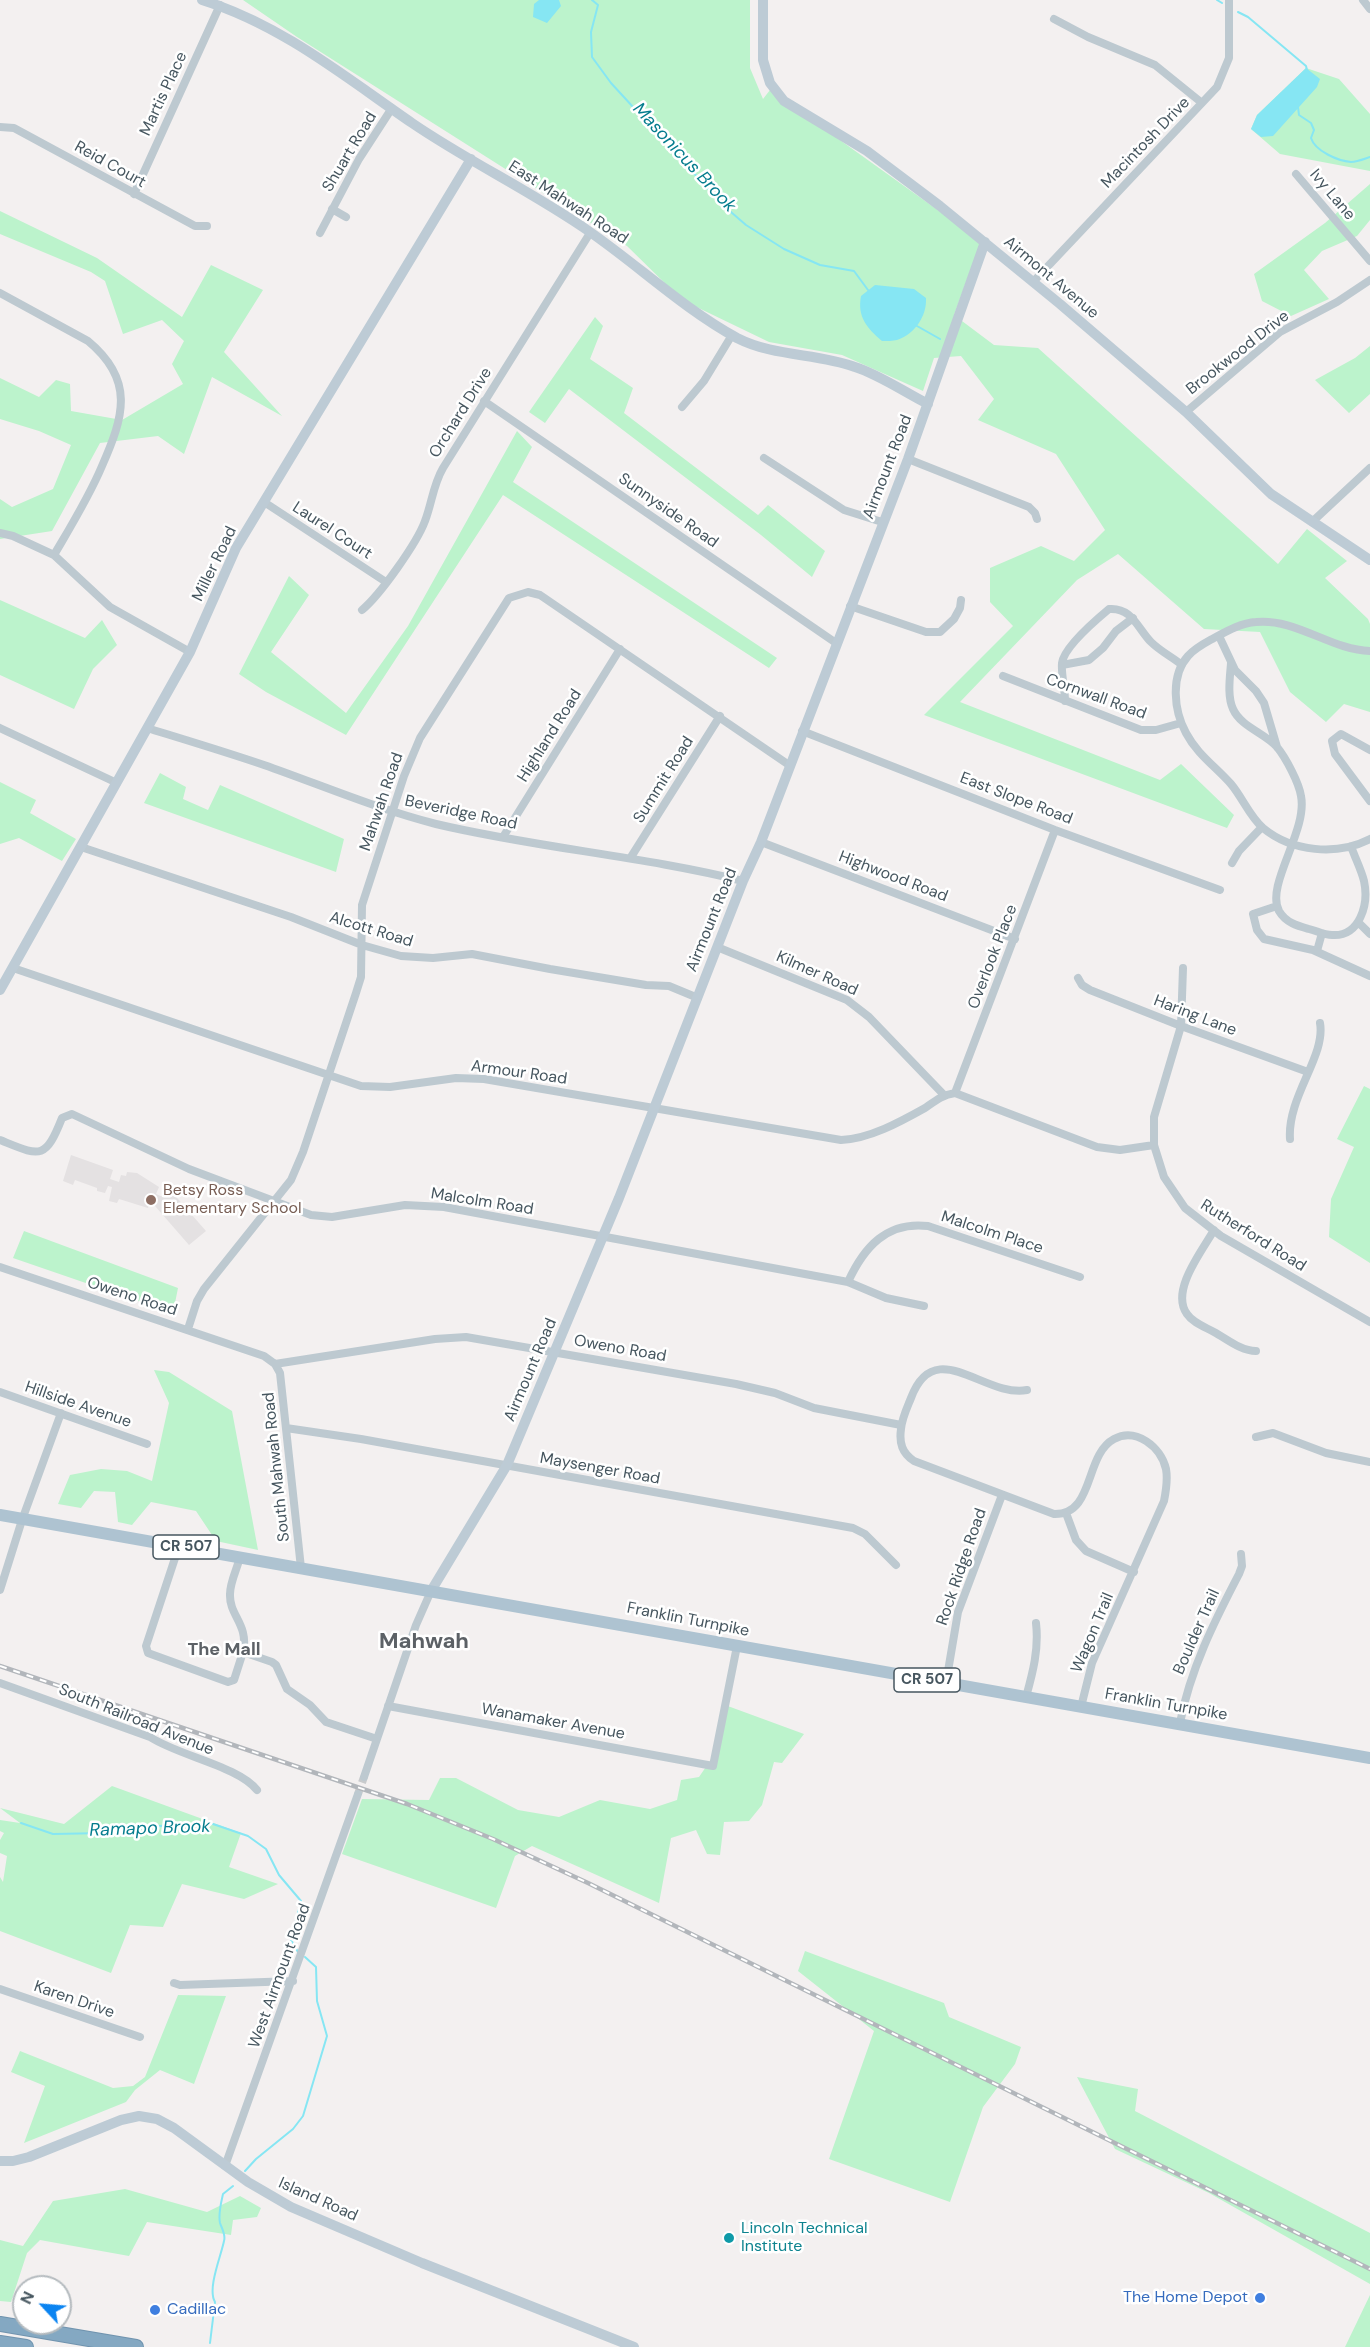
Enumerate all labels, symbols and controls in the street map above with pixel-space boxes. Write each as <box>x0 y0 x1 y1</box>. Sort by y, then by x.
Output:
street label: Martis Place <box>136 49 192 139</box>
street label: Macintosh Drive <box>1098 93 1194 193</box>
water label: Masonicus Brook <box>628 99 740 217</box>
street label: Shuart Road <box>319 108 381 196</box>
street label: Reid Court <box>71 138 149 192</box>
street label: East Mahwah Road <box>505 157 631 249</box>
street label: Ivy Lane <box>1305 166 1359 224</box>
street label: Airmont Avenue <box>1000 233 1102 323</box>
street label: Brookwood Drive <box>1183 307 1293 399</box>
street label: Orchard Drive <box>426 364 496 462</box>
street label: Airmount Road <box>859 412 917 522</box>
street label: Sunnyside Road <box>614 469 722 553</box>
street label: Laurel Court <box>289 498 375 564</box>
street label: Miller Road <box>189 523 241 605</box>
street label: Cornwall Road <box>1043 670 1149 724</box>
street label: Highland Road <box>514 686 586 786</box>
street label: Summit Road <box>630 733 698 827</box>
street label: Mahwah Road <box>356 750 408 854</box>
street label: East Slope Road <box>957 769 1075 829</box>
street label: Beveridge Road <box>403 792 519 834</box>
street label: Highwood Road <box>836 847 950 907</box>
street label: Airmount Road <box>682 865 742 975</box>
street label: Overlook Place <box>964 902 1022 1012</box>
street label: Alcott Road <box>327 908 415 952</box>
street label: Kilmer Road <box>773 947 861 1001</box>
street label: Haring Lane <box>1151 991 1239 1041</box>
street label: Armour Road <box>470 1057 568 1089</box>
place label: Betsy Ross Elementary School <box>163 1181 301 1219</box>
street label: Malcolm Road <box>429 1184 535 1220</box>
marker: Betsy Ross Elementary School <box>144 1193 158 1207</box>
street label: Rutherford Road <box>1197 1196 1309 1276</box>
street label: Malcolm Place <box>939 1207 1045 1259</box>
street label: Oweno Road <box>85 1273 179 1321</box>
street label: Airmount Road <box>501 1316 561 1424</box>
street label: Oweno Road <box>572 1331 668 1367</box>
street label: Hillside Avenue <box>22 1378 134 1432</box>
street label: South Mahwah Road <box>260 1391 294 1543</box>
street label: Maysenger Road <box>538 1449 662 1489</box>
street label: Rock Ridge Road <box>933 1506 991 1628</box>
road number: CR 507 <box>153 1535 219 1559</box>
street label: Boulder Trail <box>1170 1586 1224 1678</box>
street label: Wagon Trail <box>1068 1590 1118 1676</box>
street label: Franklin Turnpike <box>625 1599 751 1641</box>
district label: Mahwah <box>379 1629 469 1655</box>
district label: The Mall <box>187 1639 261 1661</box>
road number: CR 507 <box>894 1668 960 1692</box>
street label: South Railroad Avenue <box>56 1680 216 1760</box>
street label: Franklin Turnpike <box>1103 1685 1229 1725</box>
street label: Wanamaker Avenue <box>480 1700 626 1744</box>
water label: Ramapo Brook <box>89 1816 211 1842</box>
street label: West Airmount Road <box>245 1901 315 2051</box>
street label: Karen Drive <box>31 1977 117 2023</box>
street label: Island Road <box>275 2174 361 2226</box>
place label: Lincoln Technical Institute <box>741 2219 868 2257</box>
marker: Lincoln Technical Institute <box>722 2231 736 2245</box>
north arrow <box>12 2275 72 2335</box>
text: N <box>15 2288 39 2308</box>
place label: The Home Depot <box>1123 2288 1248 2308</box>
marker: The Home Depot <box>1253 2291 1267 2305</box>
place label: Cadillac <box>167 2300 226 2320</box>
marker: Cadillac <box>148 2303 162 2317</box>

